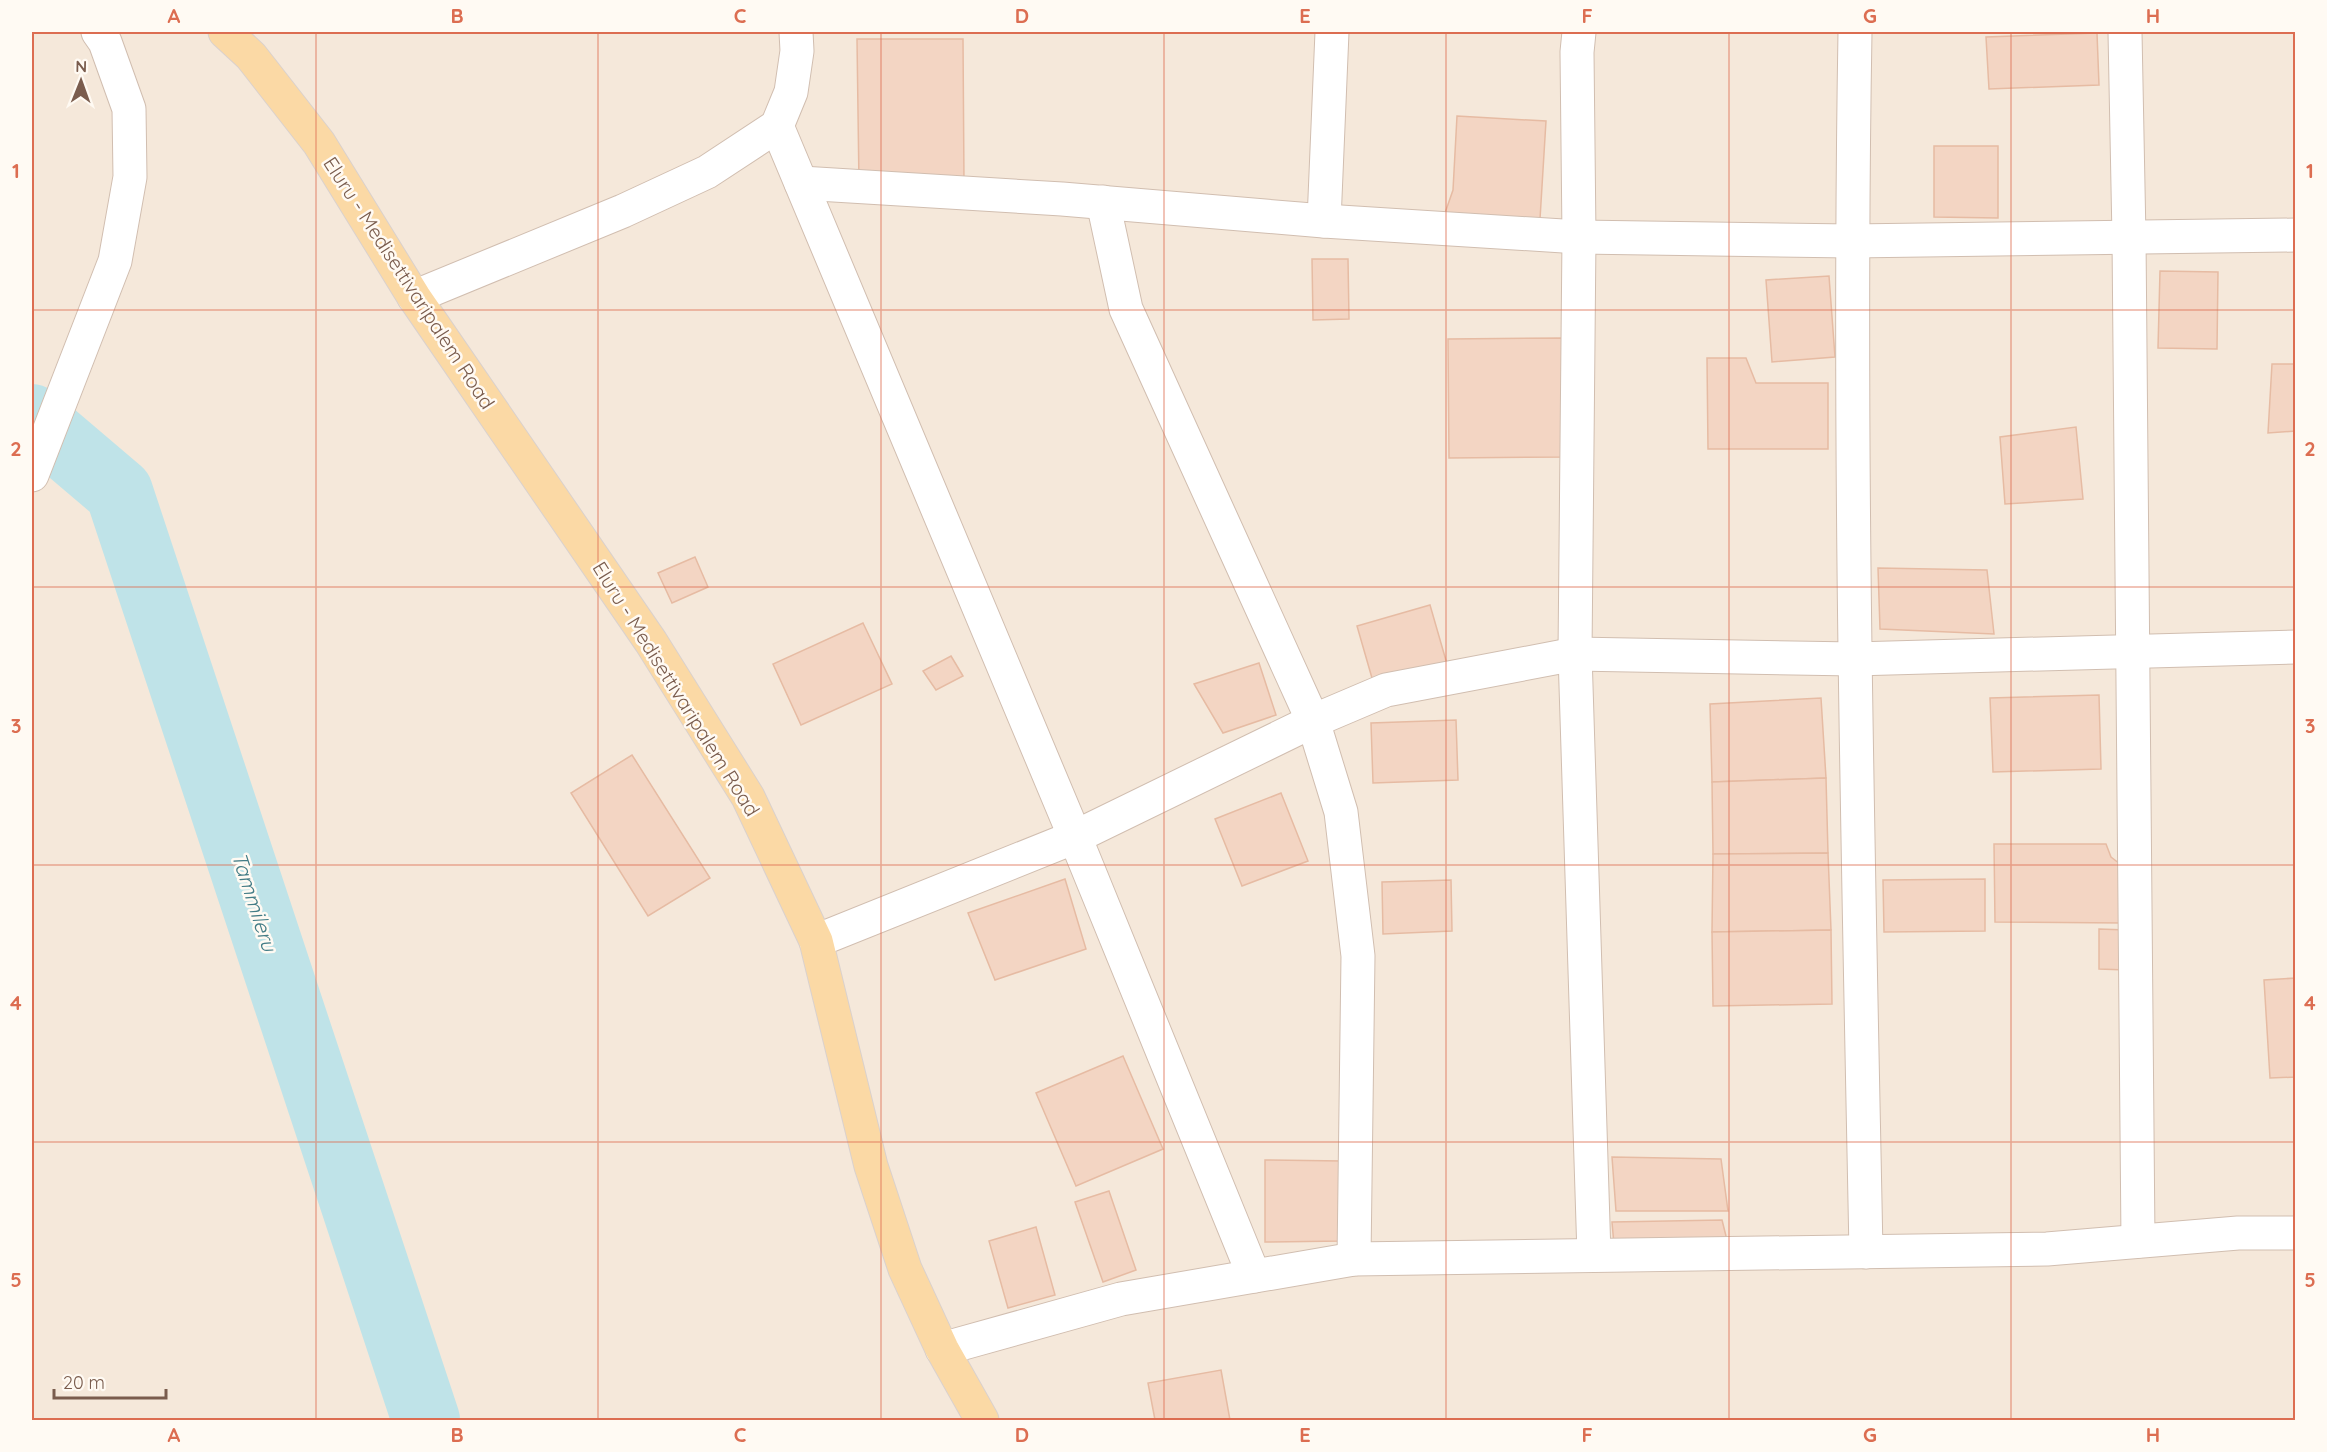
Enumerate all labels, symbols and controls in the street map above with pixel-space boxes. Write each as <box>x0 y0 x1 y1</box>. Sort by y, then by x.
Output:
text: A <box>168 3 181 28</box>
text: B <box>450 3 464 28</box>
text: C <box>734 3 747 28</box>
text: D <box>1015 3 1029 28</box>
text: E <box>1299 3 1311 28</box>
text: F <box>1581 3 1593 28</box>
text: G <box>1863 3 1877 28</box>
text: H <box>2146 3 2160 28</box>
north arrow <box>51 51 111 111</box>
text: N <box>75 56 87 76</box>
street label: Eluru - Medisettivaripalem Road <box>318 152 500 414</box>
text: 1 <box>12 158 20 183</box>
text: 1 <box>2306 158 2314 183</box>
text: 2 <box>10 436 22 461</box>
text: 2 <box>2304 436 2316 461</box>
street label: Eluru - Medisettivaripalem Road <box>587 557 765 821</box>
text: 3 <box>11 713 21 738</box>
text: 3 <box>2305 713 2315 738</box>
water label: Tammileru <box>227 849 283 956</box>
text: 4 <box>10 990 22 1015</box>
text: 4 <box>2304 990 2316 1015</box>
text: 5 <box>10 1267 22 1292</box>
text: 5 <box>2304 1267 2316 1292</box>
scale bar <box>54 1362 166 1400</box>
text: 20 m <box>63 1371 105 1394</box>
text: A <box>168 1422 181 1447</box>
text: B <box>450 1422 464 1447</box>
text: C <box>734 1422 747 1447</box>
text: D <box>1015 1422 1029 1447</box>
text: E <box>1299 1422 1311 1447</box>
text: F <box>1581 1422 1593 1447</box>
text: G <box>1863 1422 1877 1447</box>
text: H <box>2146 1422 2160 1447</box>

